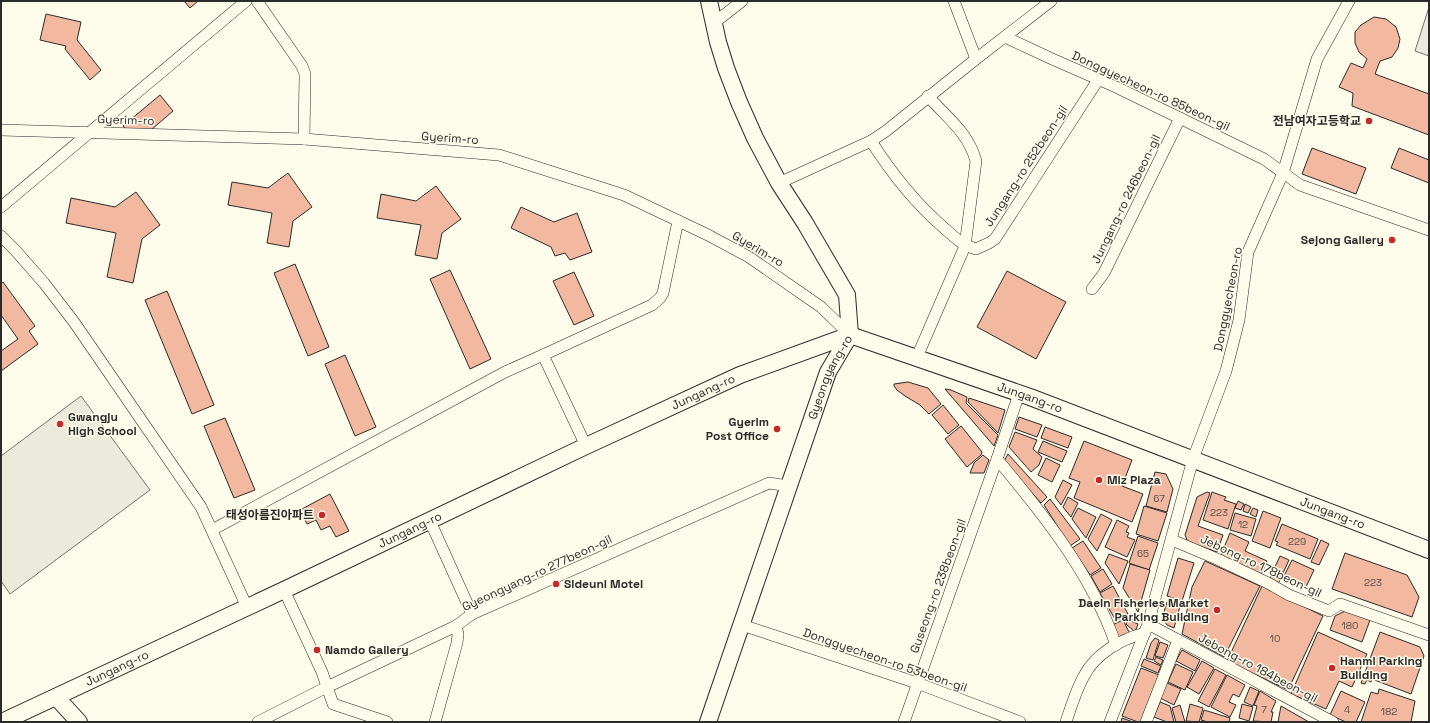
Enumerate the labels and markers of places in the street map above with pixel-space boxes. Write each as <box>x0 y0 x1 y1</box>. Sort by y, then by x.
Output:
place label: 전남여자고등학교 <box>1273 113 1361 129</box>
marker: 전남여자고등학교 <box>1364 116 1374 126</box>
place label: Sejong Gallery <box>1301 232 1384 248</box>
marker: Sejong Gallery <box>1387 235 1397 245</box>
place label: Gwangju High School <box>68 409 137 439</box>
place label: Gyerim Post Office <box>706 414 769 444</box>
marker: Gwangju High School <box>55 419 65 429</box>
marker: Gyerim Post Office <box>772 424 782 434</box>
place label: Miz Plaza <box>1107 472 1161 488</box>
marker: Miz Plaza <box>1094 475 1104 485</box>
place label: 태성아름진아파트 <box>226 507 314 523</box>
marker: 태성아름진아파트 <box>317 510 327 520</box>
place label: Sideuni Motel <box>564 576 643 592</box>
marker: Sideuni Motel <box>551 579 561 589</box>
place label: Daein Fisheries Market Parking Building <box>1078 595 1209 625</box>
marker: Daein Fisheries Market Parking Building <box>1212 605 1222 615</box>
place label: Namdo Gallery <box>325 642 409 658</box>
marker: Namdo Gallery <box>312 645 322 655</box>
place label: Hanmi Parking Building <box>1340 653 1423 683</box>
marker: Hanmi Parking Building <box>1327 663 1337 673</box>

